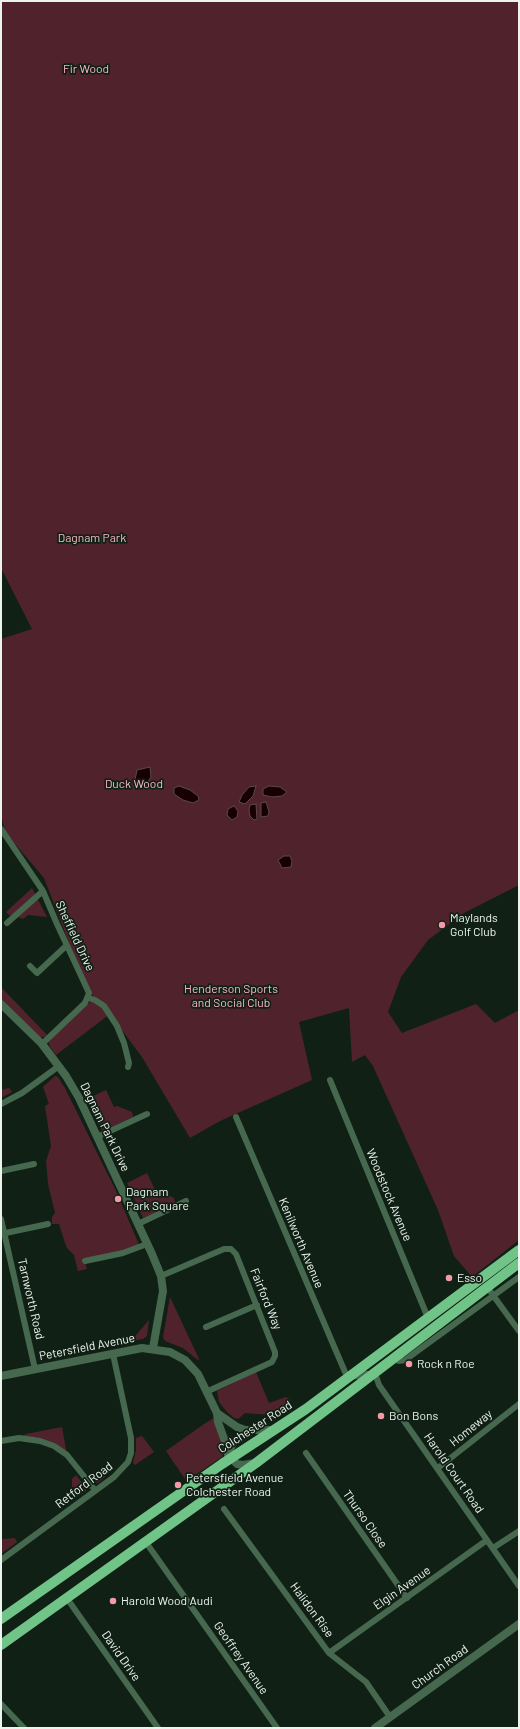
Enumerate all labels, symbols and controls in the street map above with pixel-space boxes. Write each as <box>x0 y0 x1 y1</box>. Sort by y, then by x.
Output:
park label: Fir Wood <box>63 62 109 76</box>
park label: Dagnam Park <box>58 531 126 545</box>
park label: Duck Wood <box>105 777 163 791</box>
street label: Sheffield Drive <box>52 899 98 973</box>
place label: Maylands Golf Club <box>450 911 498 939</box>
marker: Maylands Golf Club <box>437 920 447 930</box>
park label: Henderson Sports and Social Club <box>184 982 278 1010</box>
street label: Dagnam Park Drive <box>77 1080 133 1174</box>
street label: Woodstock Avenue <box>363 1147 415 1243</box>
place label: Dagnam Park Square <box>126 1185 189 1213</box>
marker: Dagnam Park Square <box>113 1194 123 1204</box>
street label: Kenilworth Avenue <box>275 1196 327 1290</box>
street label: Tarnworth Road <box>15 1257 47 1341</box>
street label: Fairford Way <box>247 1266 285 1332</box>
place label: Esso <box>457 1271 482 1285</box>
marker: Esso <box>444 1273 454 1283</box>
street label: Petersfield Avenue <box>38 1331 136 1363</box>
place label: Rock n Roe <box>417 1357 475 1371</box>
marker: Rock n Roe <box>404 1359 414 1369</box>
street label: Colchester Road <box>215 1398 295 1456</box>
street label: Homeway <box>447 1406 495 1450</box>
place label: Bon Bons <box>389 1409 438 1423</box>
marker: Bon Bons <box>376 1411 386 1421</box>
street label: Harold Court Road <box>421 1430 487 1516</box>
street label: Retford Road <box>53 1459 115 1511</box>
place label: Petersfield Avenue Colchester Road <box>186 1471 283 1499</box>
marker: Petersfield Avenue Colchester Road <box>173 1480 183 1490</box>
street label: Thurso Close <box>340 1487 390 1551</box>
street label: Elgin Avenue <box>371 1563 433 1613</box>
street label: Halidon Rise <box>287 1580 337 1640</box>
place label: Harold Wood Audi <box>121 1594 213 1608</box>
marker: Harold Wood Audi <box>108 1596 118 1606</box>
street label: Geoffrey Avenue <box>211 1619 271 1697</box>
street label: David Drive <box>99 1628 143 1684</box>
street label: Church Road <box>409 1642 471 1692</box>

